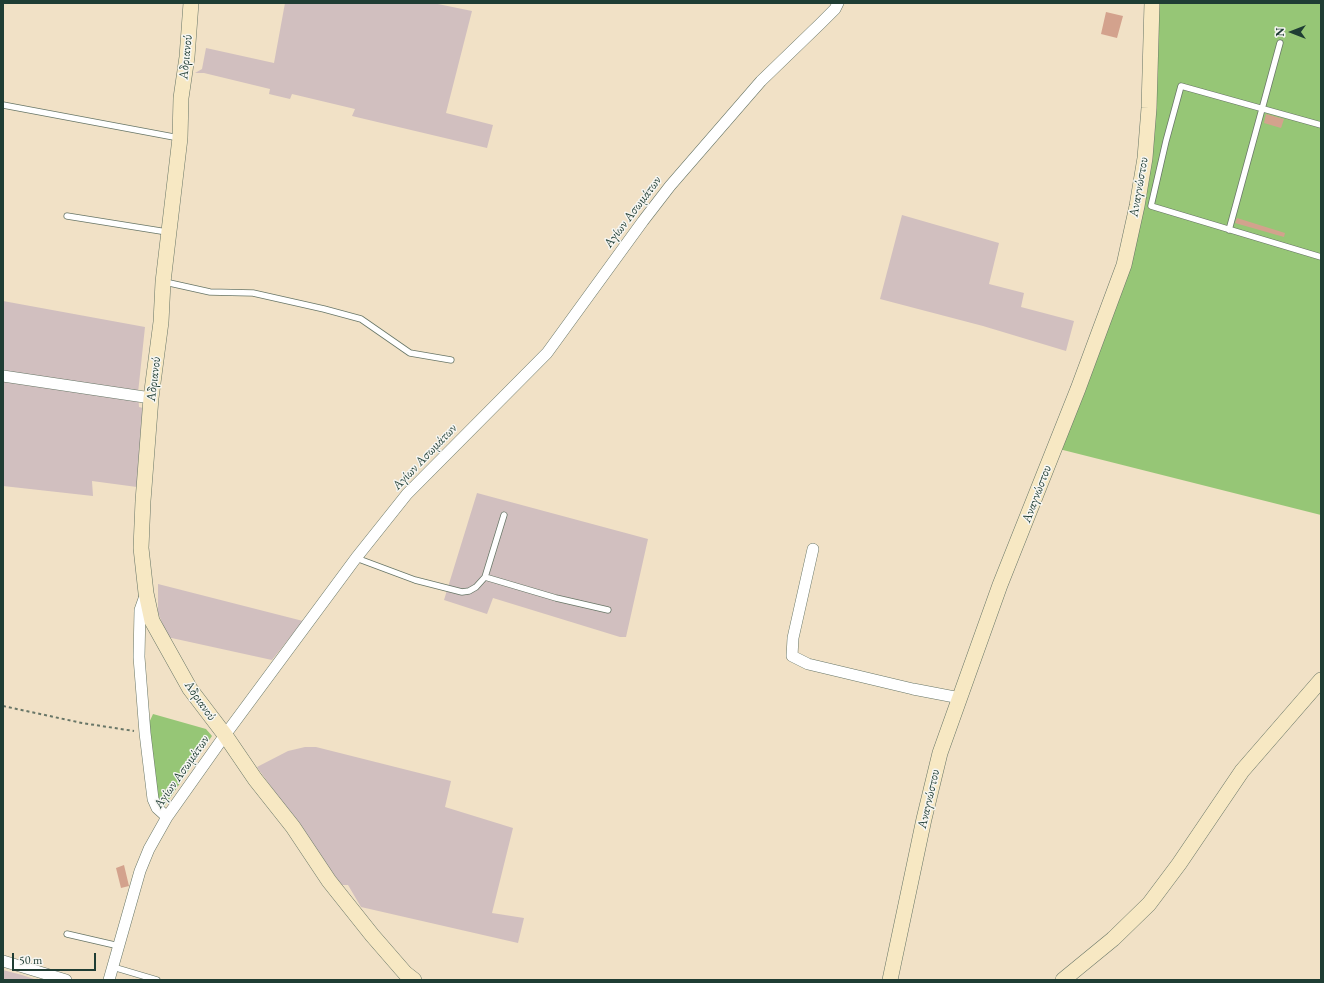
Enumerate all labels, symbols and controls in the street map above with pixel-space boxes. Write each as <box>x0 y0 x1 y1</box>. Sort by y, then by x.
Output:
north arrow <box>1272 12 1312 52</box>
text: N <box>1273 28 1287 36</box>
street label: Αδριανού <box>176 34 196 80</box>
street label: Αναγνώστου <box>1126 156 1152 218</box>
street label: Αγίων Ασωμάτων <box>601 173 665 251</box>
street label: Αδριανού <box>144 356 164 402</box>
street label: Αγίων Ασωμάτων <box>389 421 461 493</box>
street label: Αναγνώστου <box>1019 463 1055 525</box>
street label: Αδριανού <box>181 678 219 724</box>
street label: Αγίων Ασωμάτων <box>151 732 213 812</box>
street label: Αναγνώστου <box>915 768 943 830</box>
scale bar <box>14 945 98 971</box>
text: 50 m <box>19 952 42 968</box>

